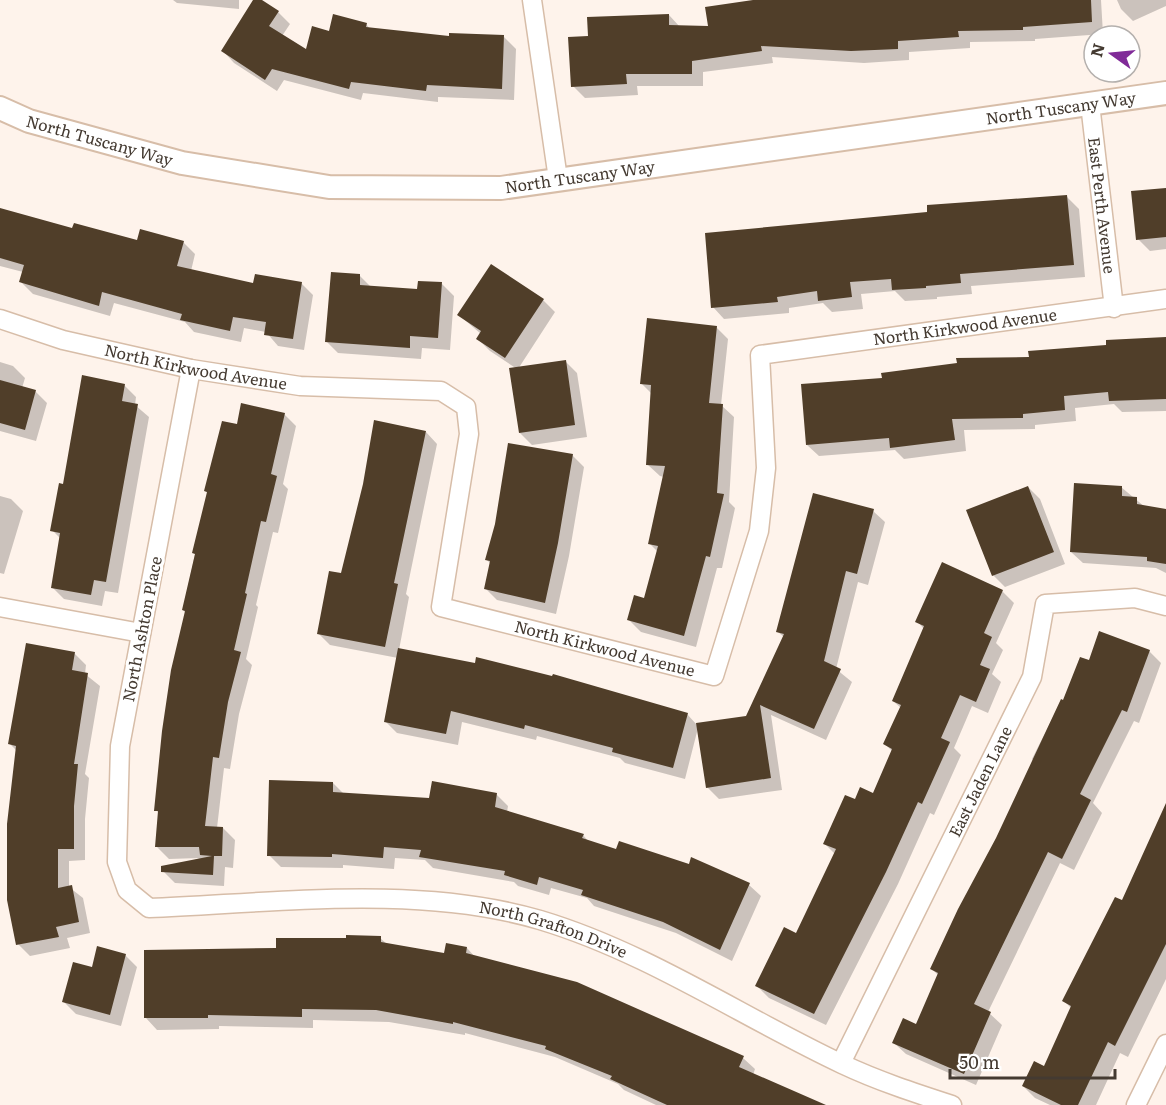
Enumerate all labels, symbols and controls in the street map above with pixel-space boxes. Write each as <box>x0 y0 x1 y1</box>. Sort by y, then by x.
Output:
north arrow <box>1082 24 1142 84</box>
text: N <box>1083 40 1110 59</box>
street label: North Tuscany Way <box>984 84 1138 130</box>
street label: North Tuscany Way <box>24 108 177 171</box>
street label: East Perth Avenue <box>1083 136 1123 275</box>
street label: North Tuscany Way <box>503 153 657 198</box>
street label: North Kirkwood Avenue <box>871 301 1058 350</box>
street label: North Kirkwood Avenue <box>102 337 289 395</box>
street label: North Ashton Place <box>115 554 167 704</box>
street label: North Kirkwood Avenue <box>512 613 698 682</box>
street label: East Jaden Lane <box>942 721 1017 841</box>
street label: North Grafton Drive <box>477 894 632 963</box>
scale bar <box>950 1042 1115 1080</box>
text: 50 m <box>959 1048 1000 1075</box>

